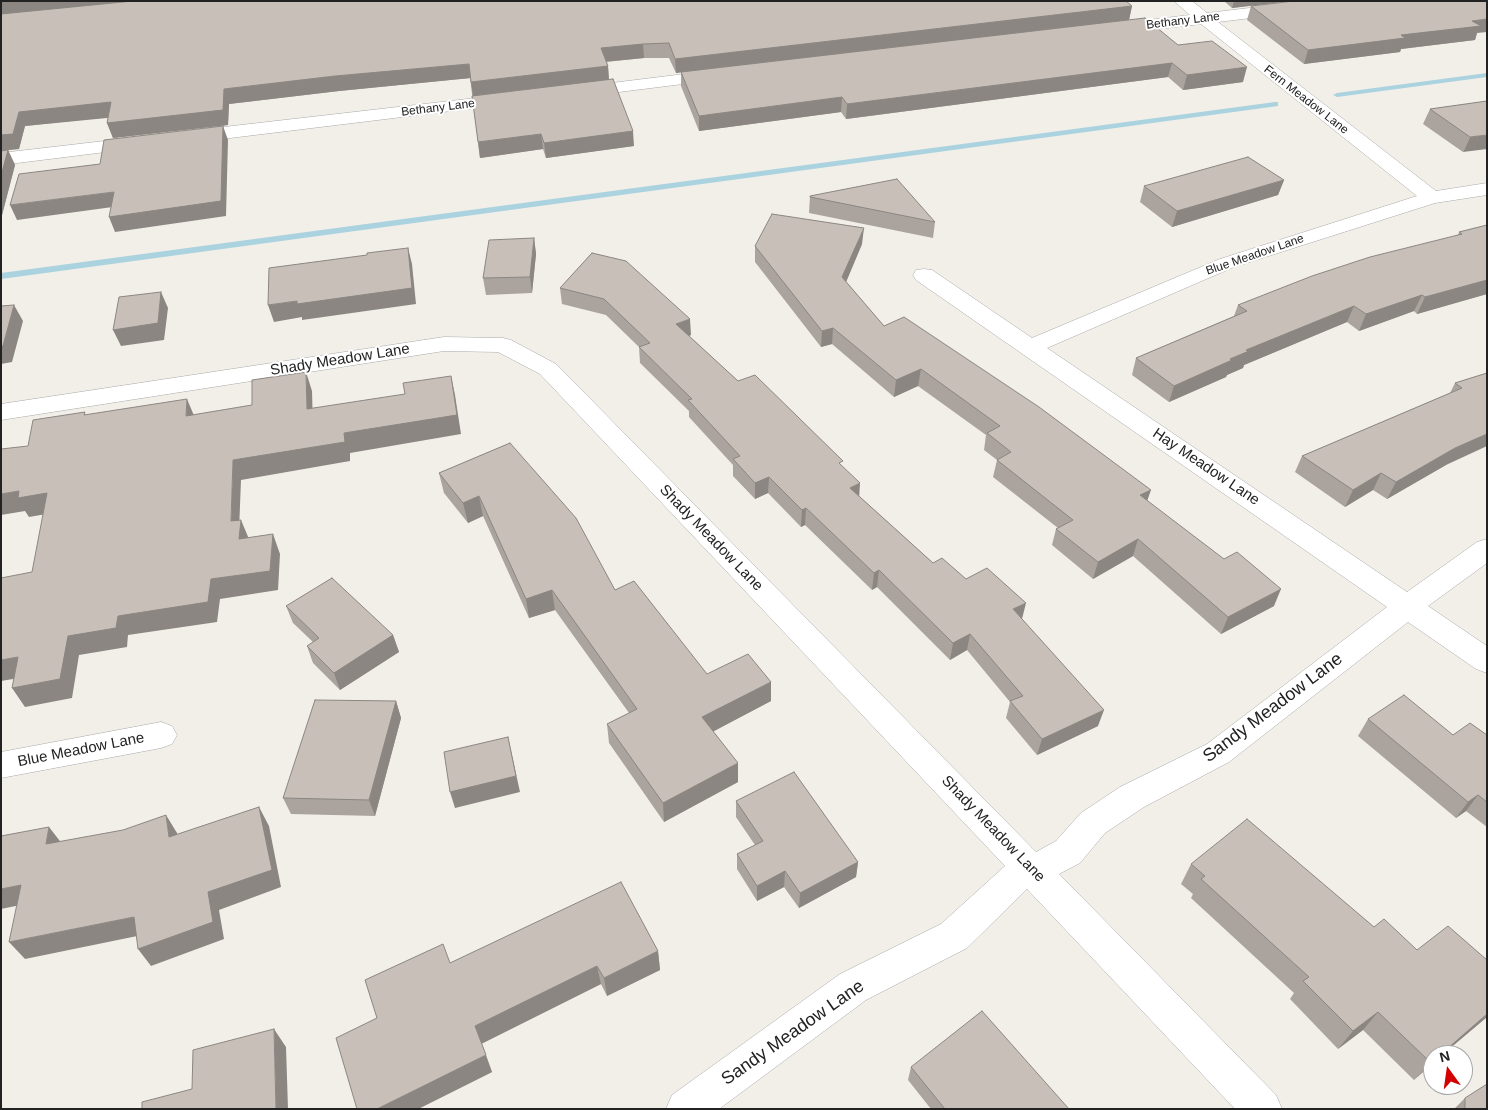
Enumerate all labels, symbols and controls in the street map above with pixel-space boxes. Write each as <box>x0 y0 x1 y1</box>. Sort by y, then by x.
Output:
street label: Bethany Lane <box>1145 9 1221 33</box>
street label: Fern Meadow Lane <box>1261 62 1351 138</box>
street label: Bethany Lane <box>400 96 476 120</box>
street label: Blue Meadow Lane <box>1204 231 1306 279</box>
street label: Shady Meadow Lane <box>269 340 411 380</box>
street label: Hay Meadow Lane <box>1149 425 1263 509</box>
street label: Shady Meadow Lane <box>656 481 766 595</box>
street label: Sandy Meadow Lane <box>1199 648 1347 768</box>
street label: Blue Meadow Lane <box>16 729 146 771</box>
street label: Shady Meadow Lane <box>938 772 1048 886</box>
street label: Sandy Meadow Lane <box>718 976 868 1090</box>
north arrow <box>1423 1045 1473 1095</box>
text: N <box>1438 1047 1451 1065</box>

